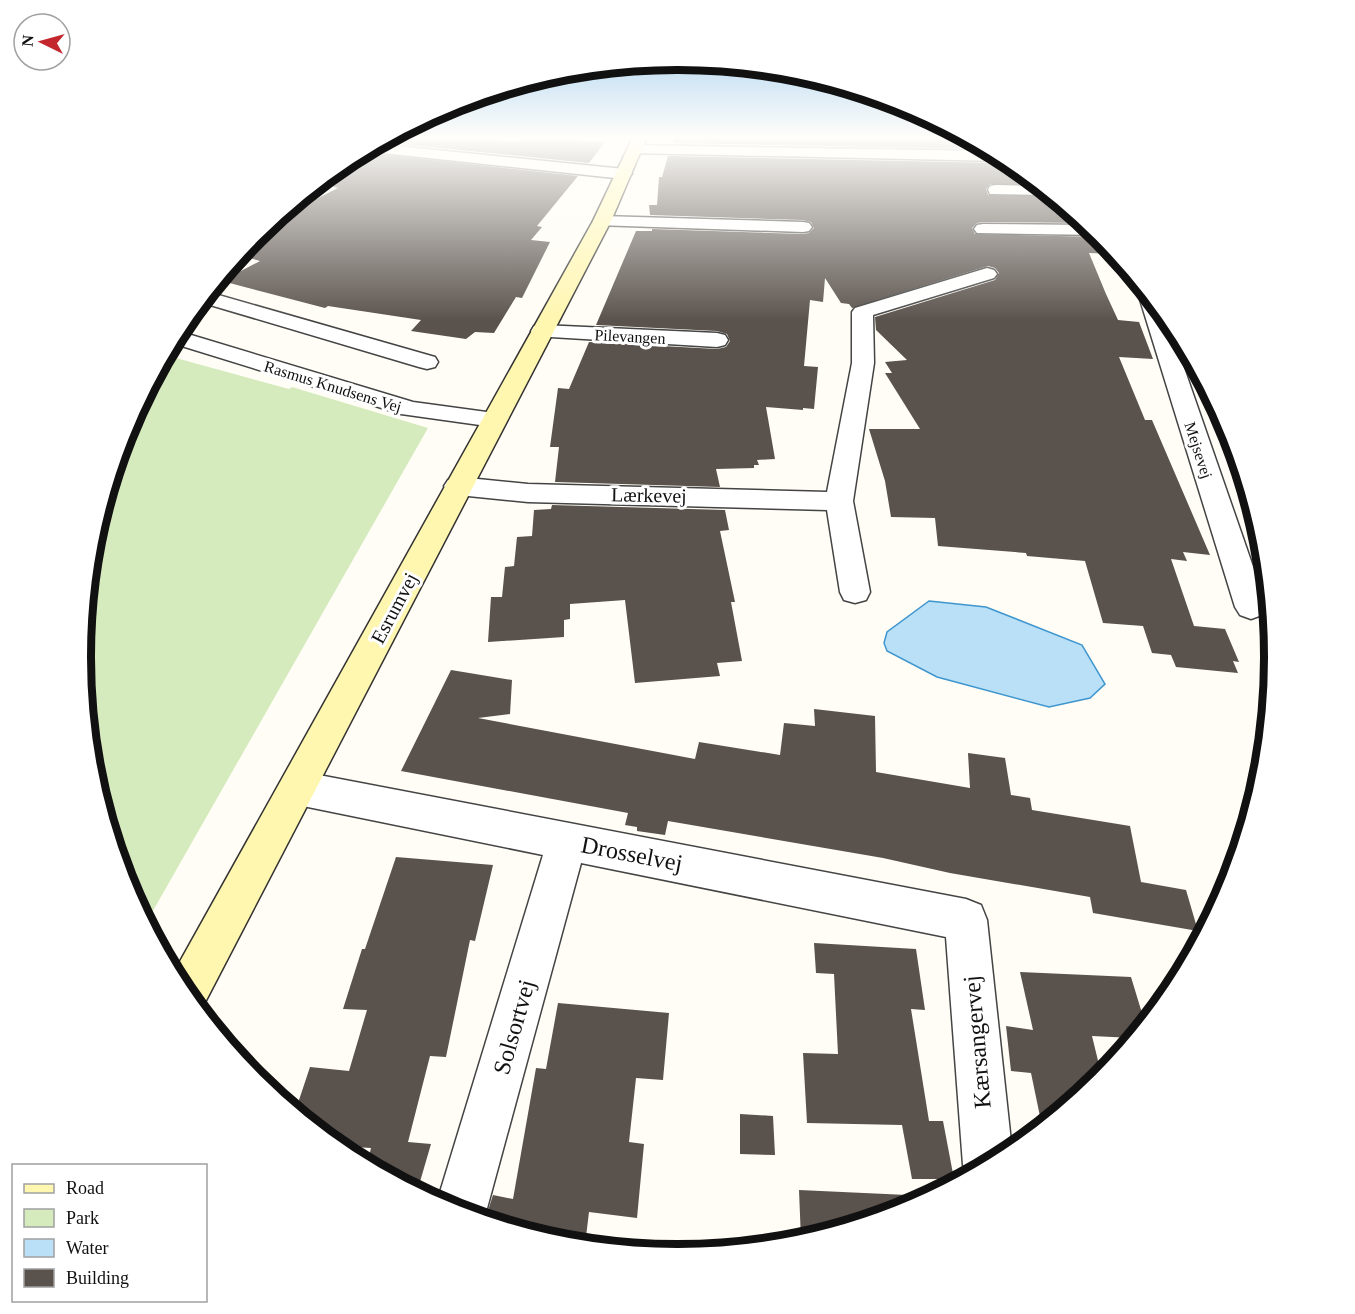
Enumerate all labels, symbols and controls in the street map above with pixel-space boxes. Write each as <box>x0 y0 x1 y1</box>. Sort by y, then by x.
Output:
north arrow <box>12 12 72 72</box>
text: N <box>19 34 37 47</box>
street label: Pilevangen <box>594 326 666 348</box>
street label: Rasmus Knudsens Vej <box>262 357 404 416</box>
street label: Mejsevej <box>1180 420 1216 481</box>
street label: Lærkevej <box>611 483 687 508</box>
street label: Esrumvej <box>366 569 423 647</box>
street label: Drosselvej <box>579 831 685 877</box>
street label: Kærsangervej <box>958 974 996 1110</box>
street label: Solsortvej <box>488 977 540 1077</box>
legend <box>12 1164 207 1302</box>
text: Road <box>66 1178 104 1198</box>
text: Park <box>66 1208 99 1228</box>
text: Water <box>66 1238 109 1258</box>
text: Building <box>66 1268 129 1288</box>

